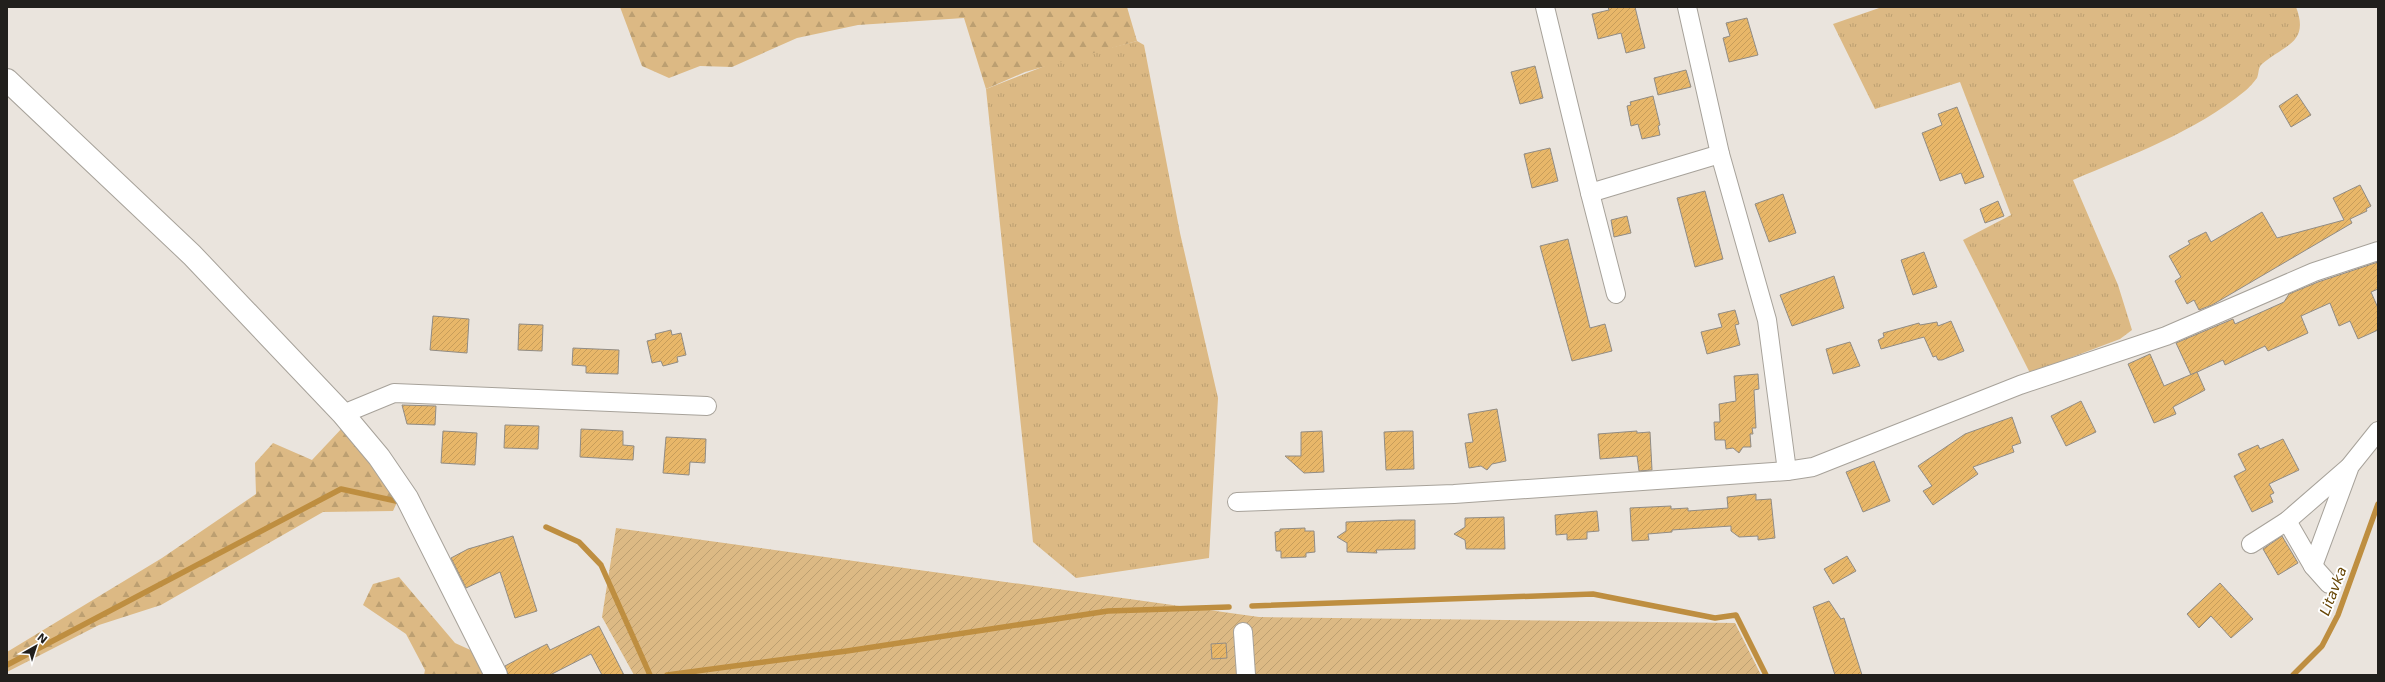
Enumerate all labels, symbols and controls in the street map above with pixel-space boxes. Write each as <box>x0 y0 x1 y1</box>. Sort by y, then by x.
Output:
water label: Litavka <box>2316 564 2350 618</box>
north arrow <box>16 626 56 666</box>
text: N <box>34 631 50 647</box>

